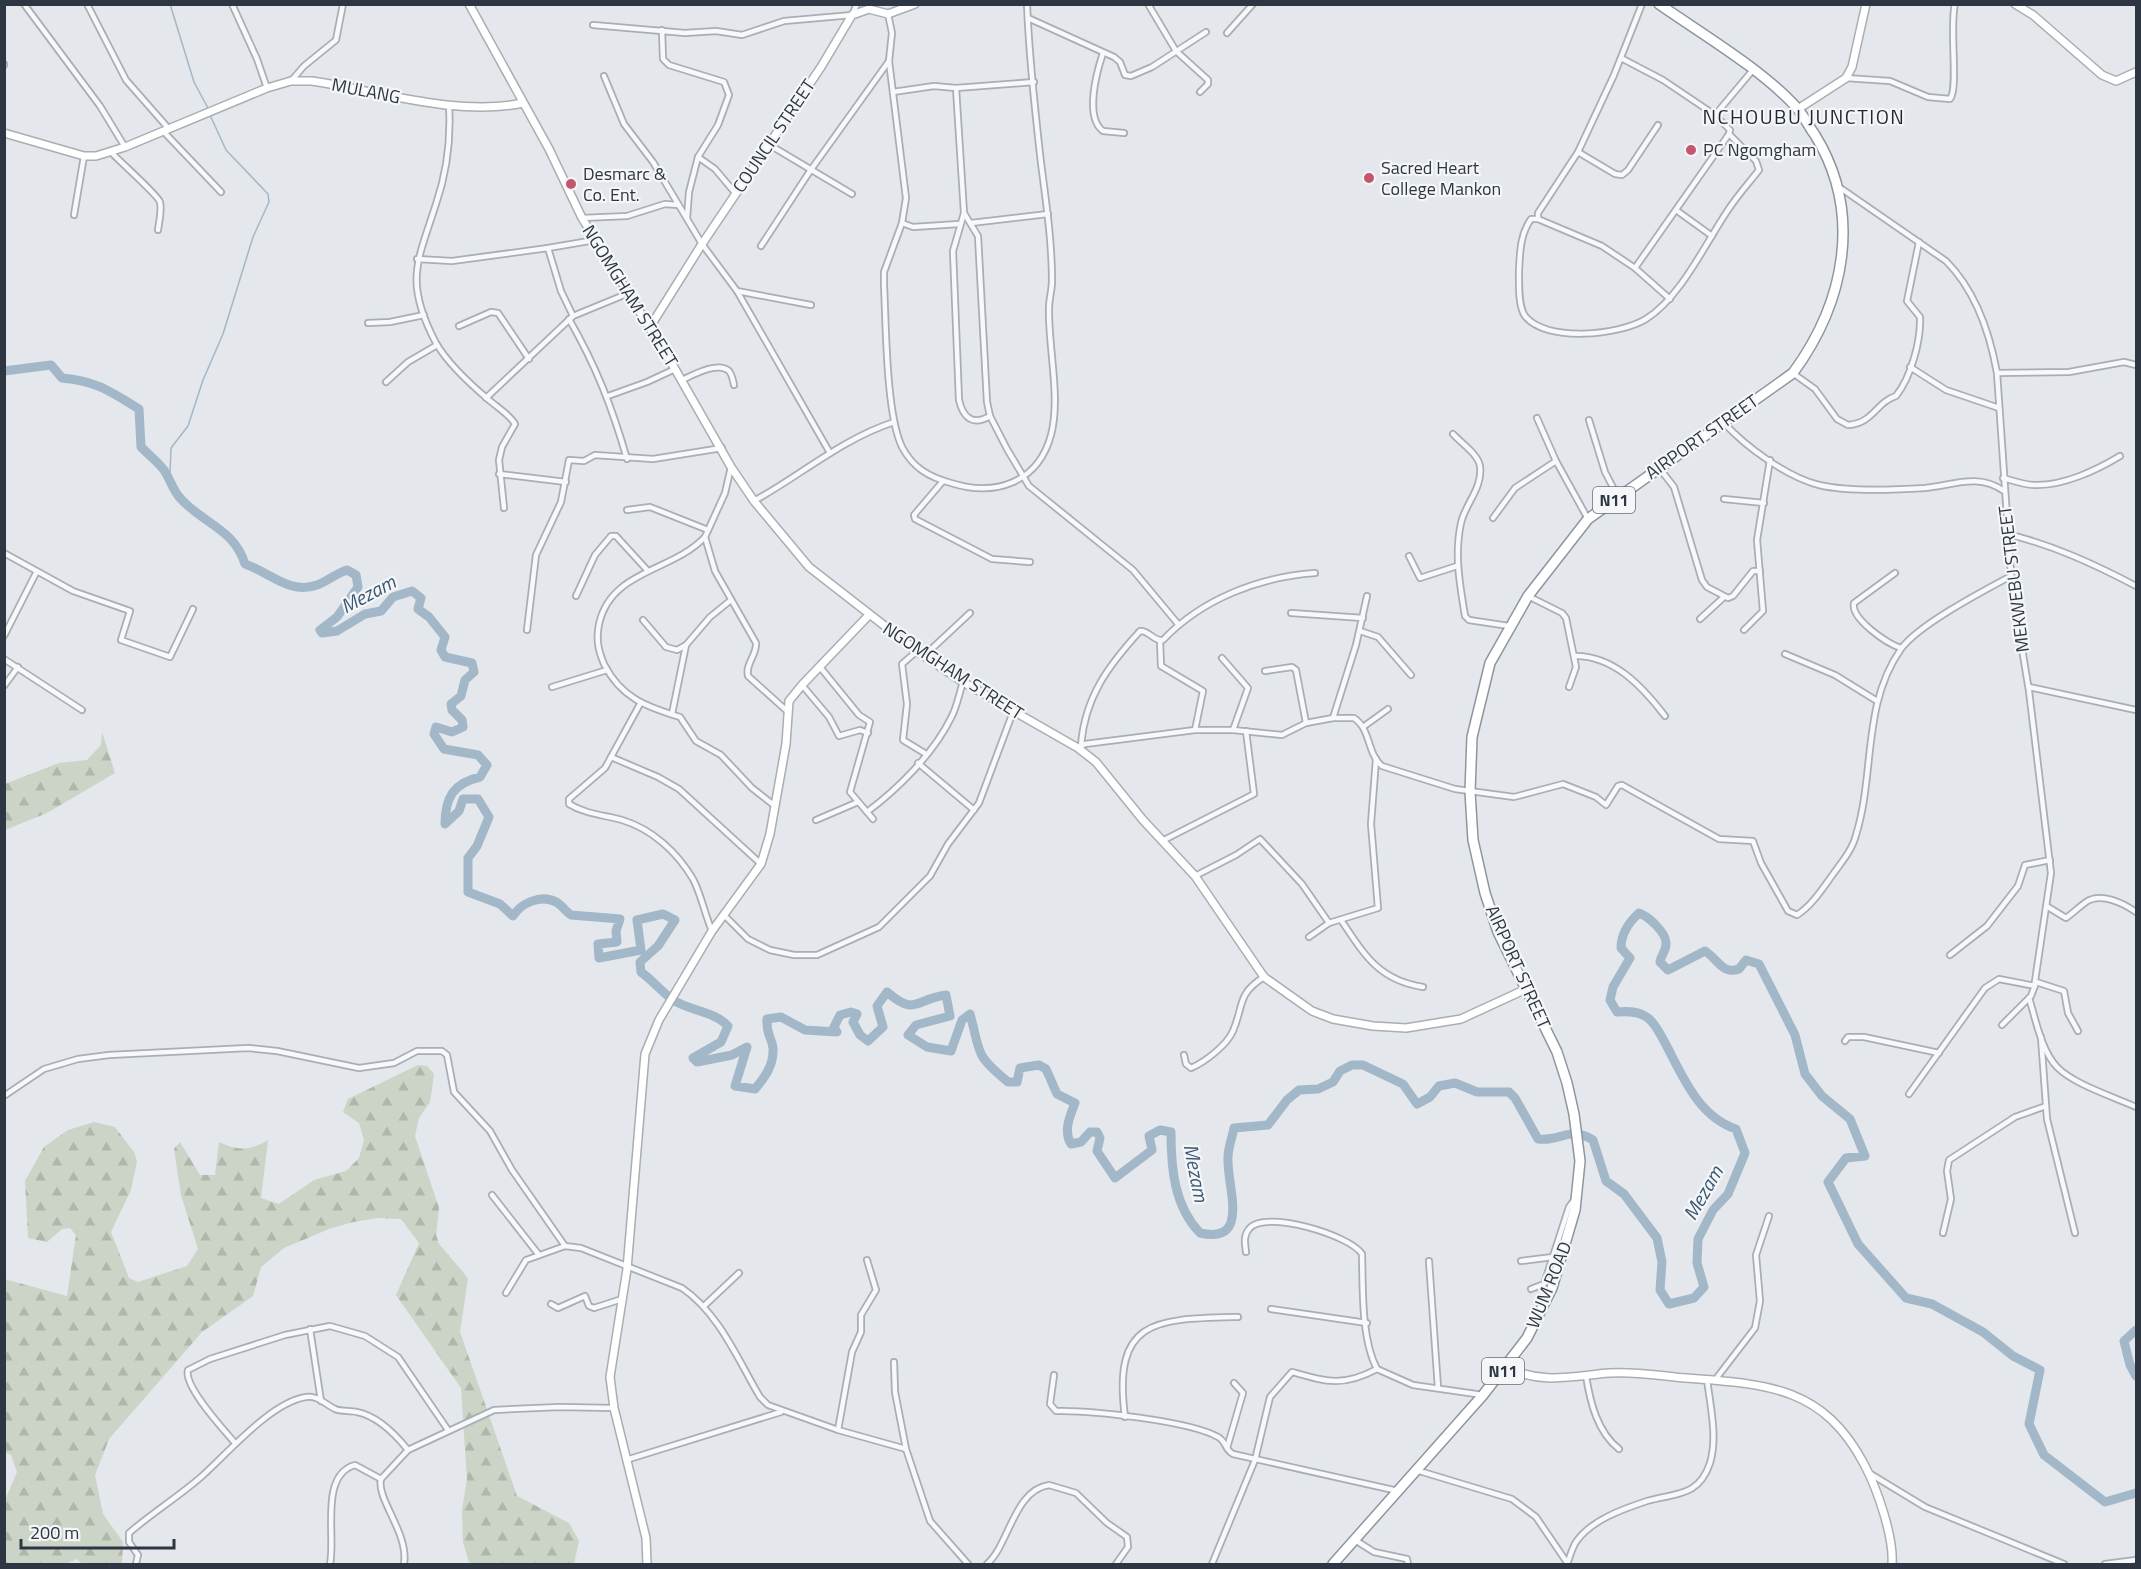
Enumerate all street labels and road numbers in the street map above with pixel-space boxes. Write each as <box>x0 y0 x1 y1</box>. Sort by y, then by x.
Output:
street label: MULANG <box>329 71 403 110</box>
street label: COUNCIL STREET <box>726 73 822 198</box>
street label: NGOMGHAM STREET <box>576 219 685 372</box>
street label: AIRPORT STREET <box>1640 387 1764 486</box>
road number: N11 <box>1593 487 1635 513</box>
street label: MEKWEBU STREET <box>1991 504 2036 654</box>
street label: NGOMGHAM STREET <box>878 615 1029 727</box>
street label: AIRPORT STREET <box>1479 901 1558 1033</box>
street label: WUM ROAD <box>1519 1237 1578 1332</box>
road number: N11 <box>1482 1358 1524 1384</box>

